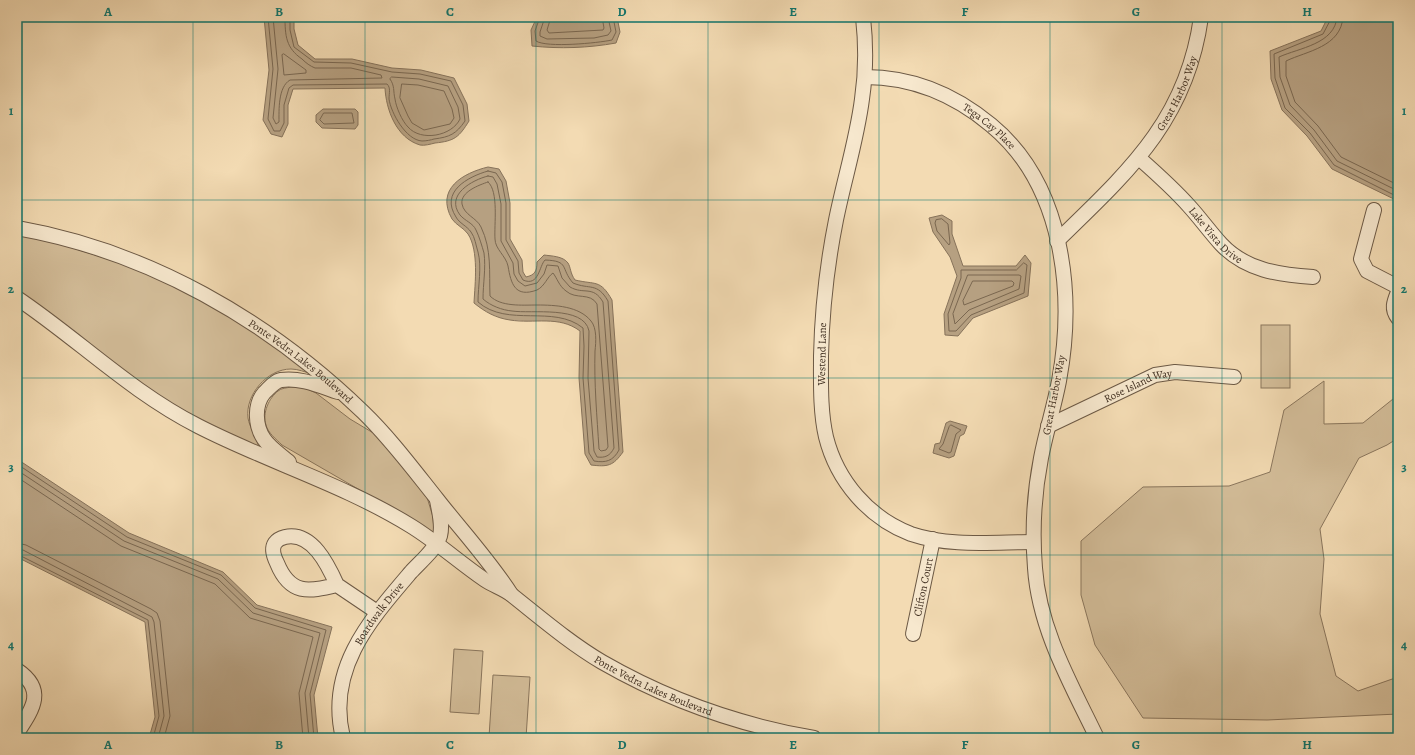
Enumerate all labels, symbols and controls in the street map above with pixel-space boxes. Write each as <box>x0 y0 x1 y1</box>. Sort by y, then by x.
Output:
text: A <box>103 3 113 20</box>
text: B <box>275 3 283 20</box>
text: C <box>446 3 454 20</box>
text: D <box>617 3 627 20</box>
text: E <box>789 3 797 20</box>
text: F <box>962 3 969 20</box>
text: G <box>1132 3 1140 20</box>
text: H <box>1302 3 1312 20</box>
street label: Great Harbor Way <box>1153 54 1200 134</box>
street label: Tega Cay Place <box>960 99 1019 152</box>
text: 1 <box>9 102 14 119</box>
text: 1 <box>1402 102 1407 119</box>
street label: Lake Vista Drive <box>1186 204 1245 267</box>
text: 2 <box>8 280 15 297</box>
text: 2 <box>1401 280 1408 297</box>
street label: Ponte Vedra Lakes Boulevard <box>246 315 356 406</box>
street label: Westend Lane <box>814 322 830 387</box>
street label: Great Harbor Way <box>1039 354 1069 436</box>
street label: Rose Island Way <box>1101 365 1173 406</box>
text: 3 <box>8 458 14 475</box>
text: 3 <box>1401 458 1407 475</box>
street label: Clifton Court <box>909 556 936 618</box>
street label: Boardwalk Drive <box>350 579 407 648</box>
text: 4 <box>8 636 14 653</box>
text: 4 <box>1401 636 1407 653</box>
street label: Ponte Vedra Lakes Boulevard <box>591 652 715 719</box>
text: A <box>103 736 113 753</box>
text: B <box>275 736 283 753</box>
text: C <box>446 736 454 753</box>
text: D <box>617 736 627 753</box>
text: E <box>789 736 797 753</box>
text: F <box>962 736 969 753</box>
text: G <box>1132 736 1140 753</box>
text: H <box>1302 736 1312 753</box>

